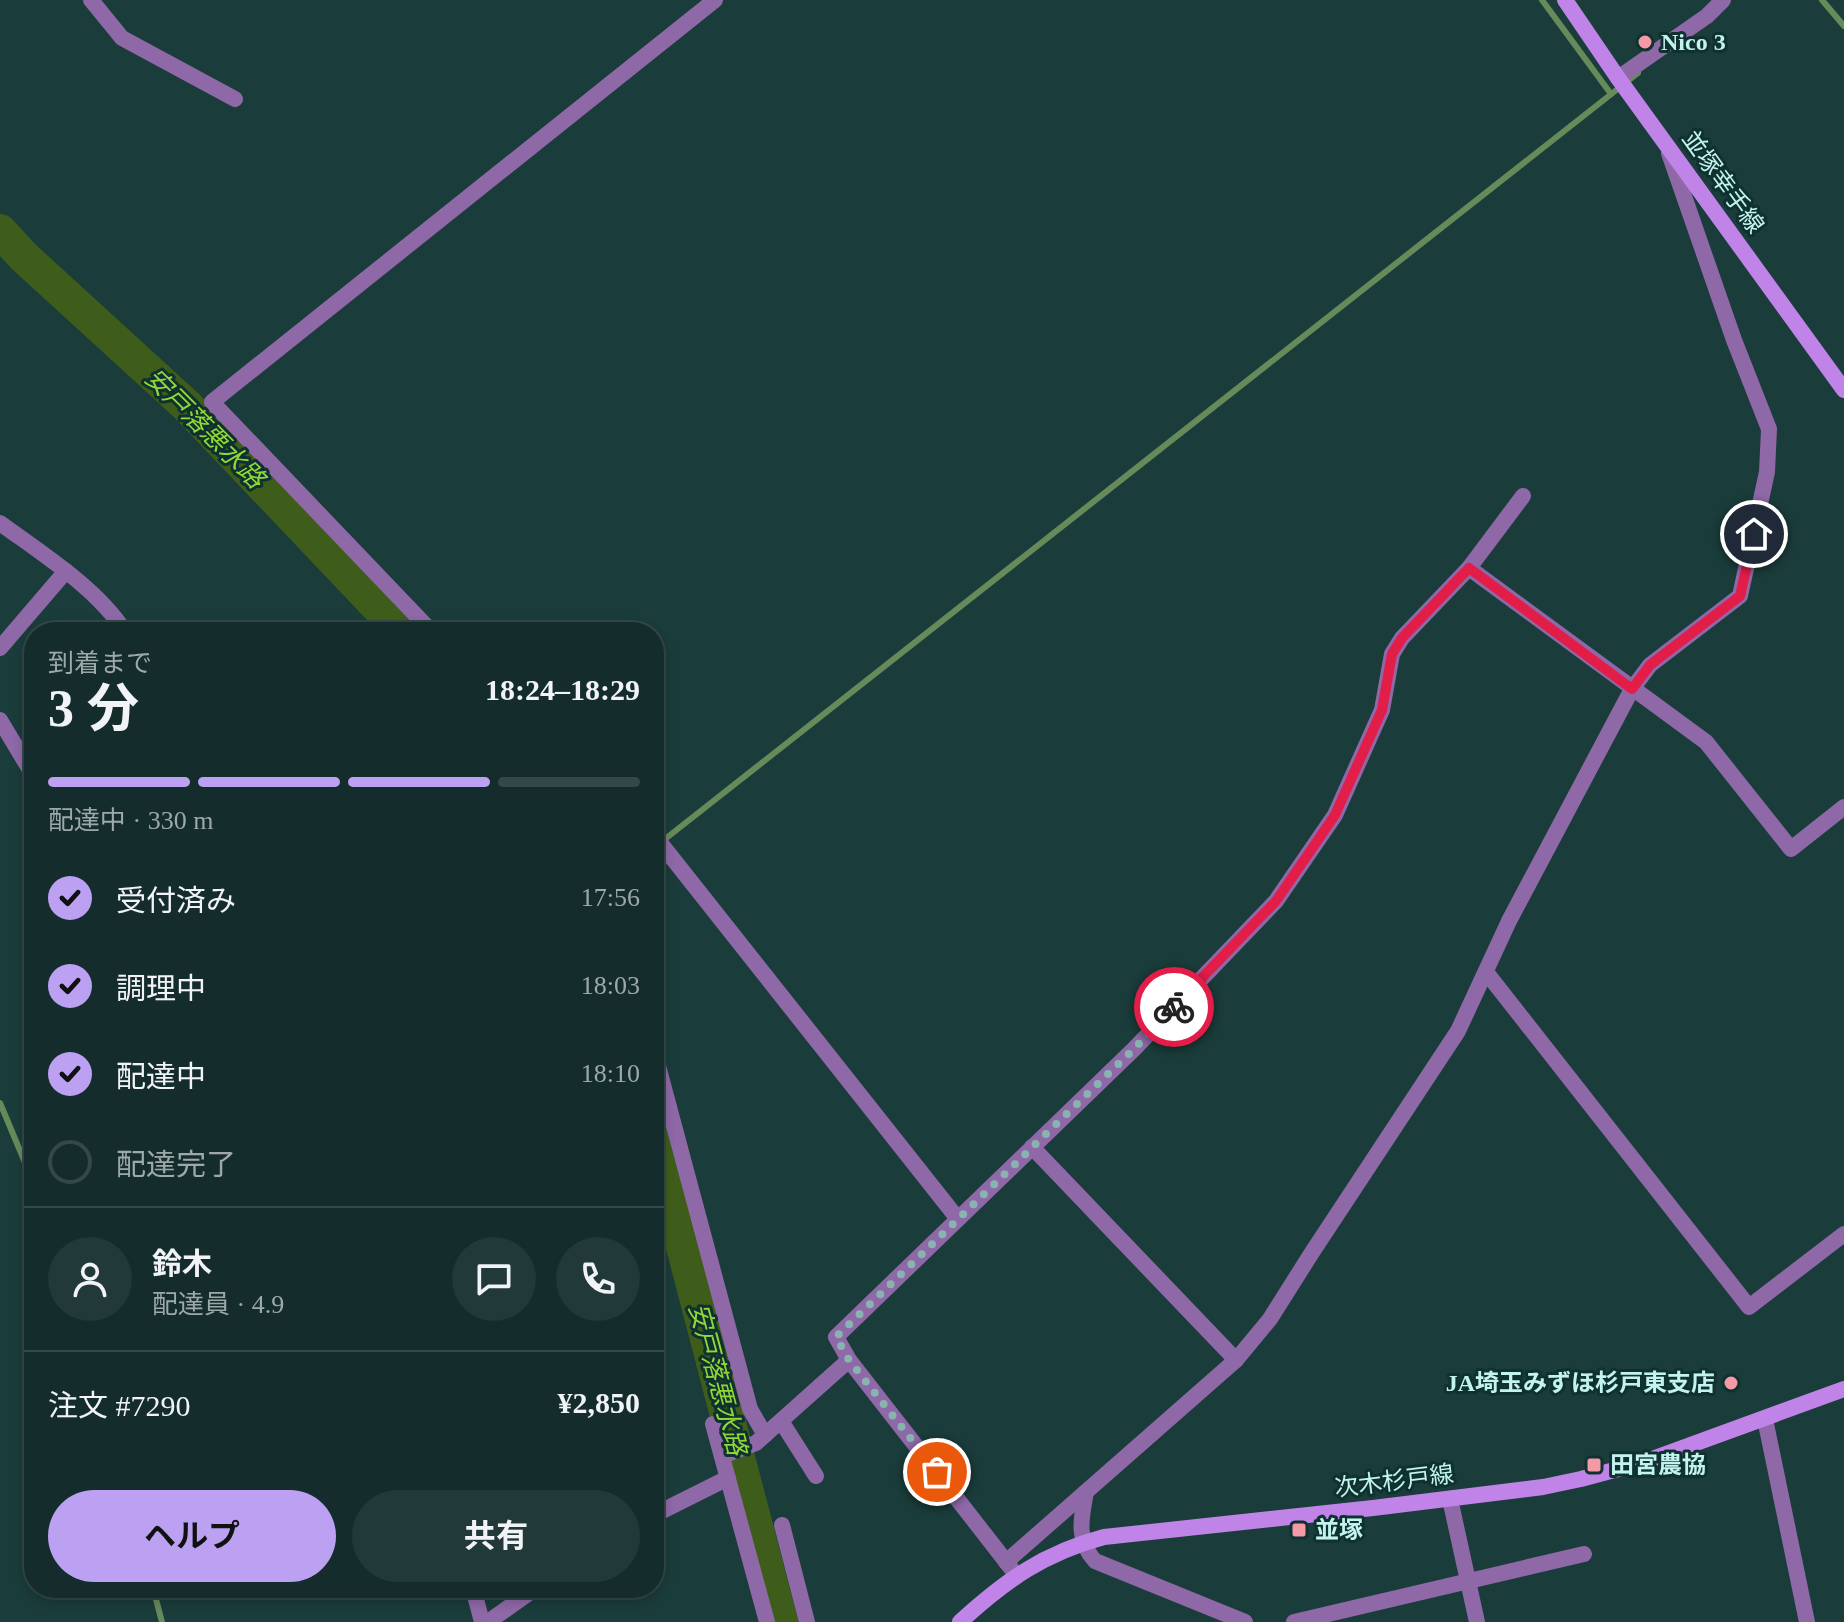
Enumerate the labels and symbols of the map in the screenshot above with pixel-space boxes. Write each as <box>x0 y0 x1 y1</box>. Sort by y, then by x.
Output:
place label: Nico 3 <box>1661 29 1726 55</box>
marker: Nico 3 <box>1636 33 1654 51</box>
street label: 並塚幸手線 <box>1677 126 1769 238</box>
water label: 安戸落悪水路 <box>139 363 271 495</box>
pin <box>1720 500 1788 568</box>
courier <box>1134 967 1214 1047</box>
water label: 安戸落悪水路 <box>683 1300 752 1460</box>
place label: JA埼玉みずほ杉戸東支店 <box>1446 1370 1715 1396</box>
marker: JA埼玉みずほ杉戸東支店 <box>1722 1374 1740 1392</box>
pin <box>903 1438 971 1506</box>
place label: 田宮農協 <box>1610 1452 1706 1478</box>
marker: 田宮農協 <box>1585 1456 1603 1474</box>
street label: 次木杉戸線 <box>1333 1461 1455 1501</box>
place label: 並塚 <box>1315 1517 1363 1543</box>
marker: 並塚 <box>1290 1521 1308 1539</box>

